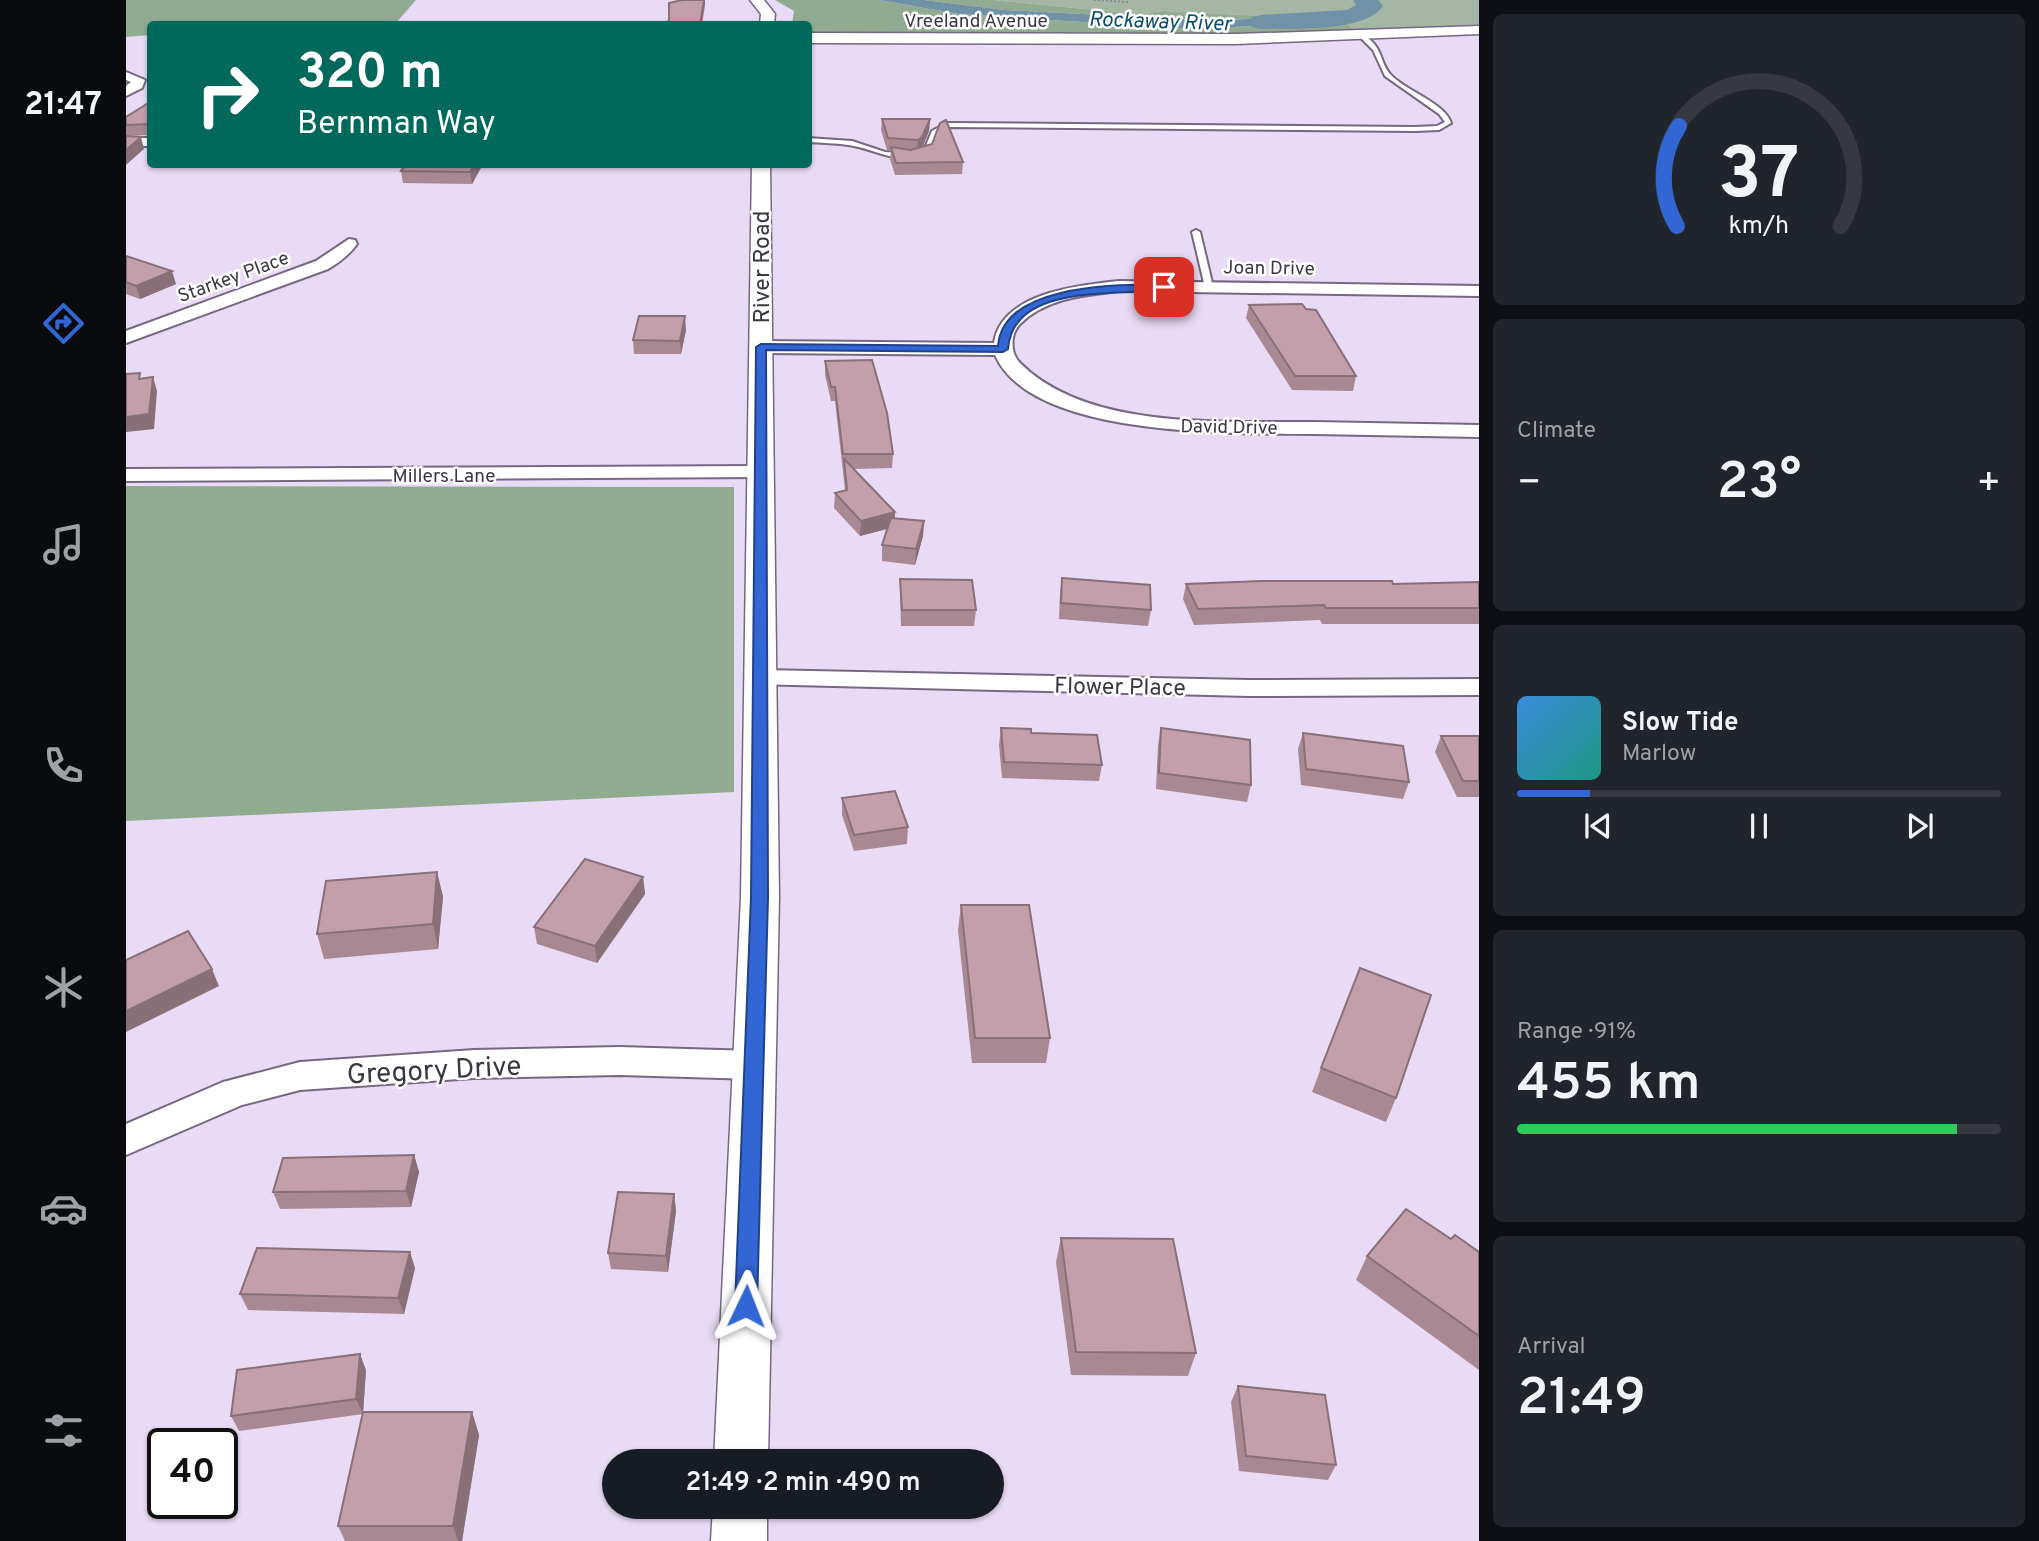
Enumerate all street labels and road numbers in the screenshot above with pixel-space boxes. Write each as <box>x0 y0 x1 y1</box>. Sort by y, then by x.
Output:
street label: Vreeland Avenue <box>904 10 1048 34</box>
street label: River Road <box>749 211 778 324</box>
street label: Starkey Place <box>175 247 293 309</box>
street label: Joan Drive <box>1223 256 1315 282</box>
street label: David Drive <box>1180 415 1278 441</box>
street label: Millers Lane <box>392 465 496 489</box>
street label: Flower Place <box>1054 673 1186 704</box>
street label: Gregory Drive <box>346 1049 522 1095</box>

